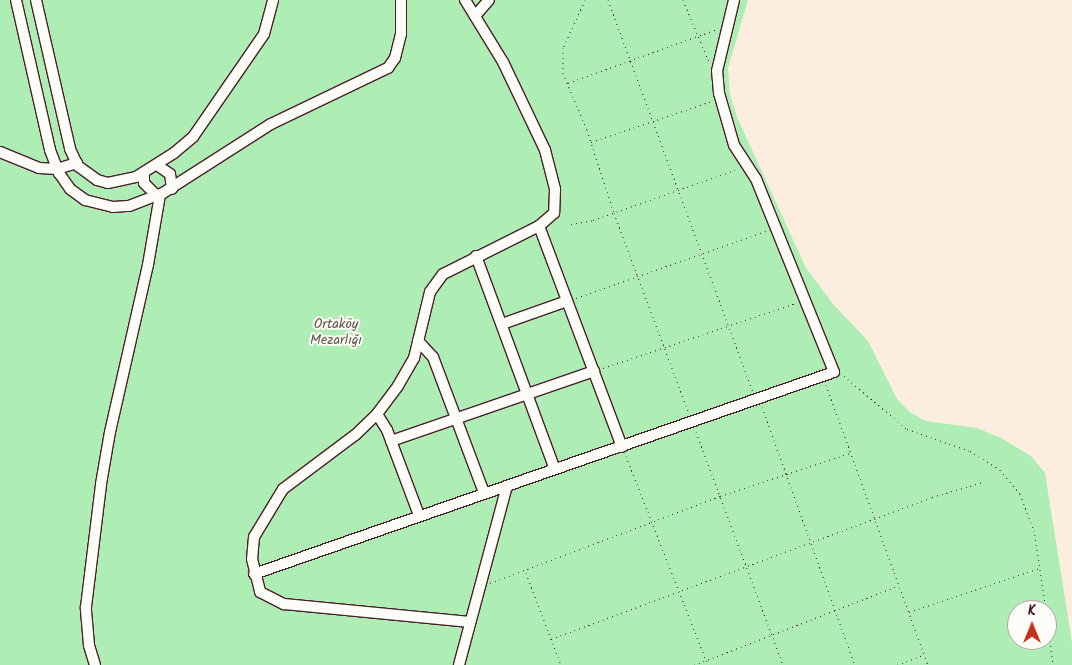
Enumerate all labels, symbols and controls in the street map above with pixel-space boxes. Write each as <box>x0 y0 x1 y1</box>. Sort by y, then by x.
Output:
park label: Ortaköy Mezarlığı <box>310 316 362 348</box>
north arrow <box>1007 600 1057 650</box>
text: K <box>1028 600 1036 622</box>

